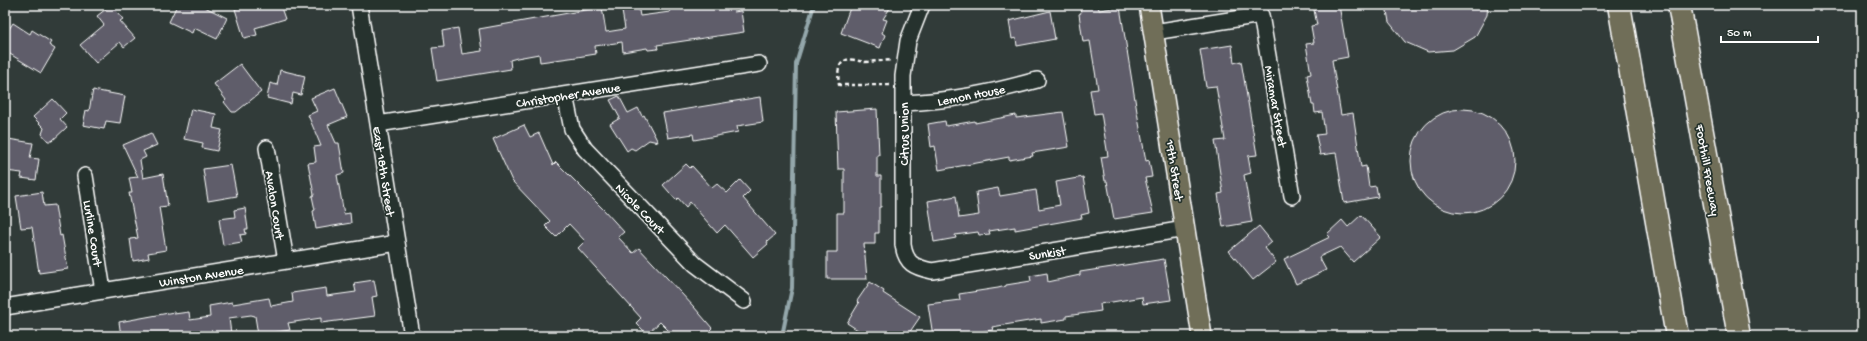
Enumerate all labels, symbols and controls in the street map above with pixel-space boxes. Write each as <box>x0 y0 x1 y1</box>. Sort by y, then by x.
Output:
scale bar <box>1721 18 1818 44</box>
text: 50 m <box>1727 27 1752 41</box>
street label: Miramar Street <box>1260 65 1289 150</box>
street label: Christopher Avenue <box>515 81 622 112</box>
street label: Lemon House <box>936 83 1007 110</box>
street label: Citrus Union <box>898 102 913 166</box>
street label: Foothill Freeway <box>1691 123 1722 218</box>
street label: East 18th Street <box>368 125 397 219</box>
street label: 19th Street <box>1161 138 1186 204</box>
street label: Avalon Court <box>261 170 287 242</box>
street label: Nicole Court <box>611 181 668 240</box>
street label: Lurline Court <box>79 199 104 269</box>
street label: Sunkist <box>1028 244 1069 265</box>
street label: Winston Avenue <box>158 263 245 292</box>

